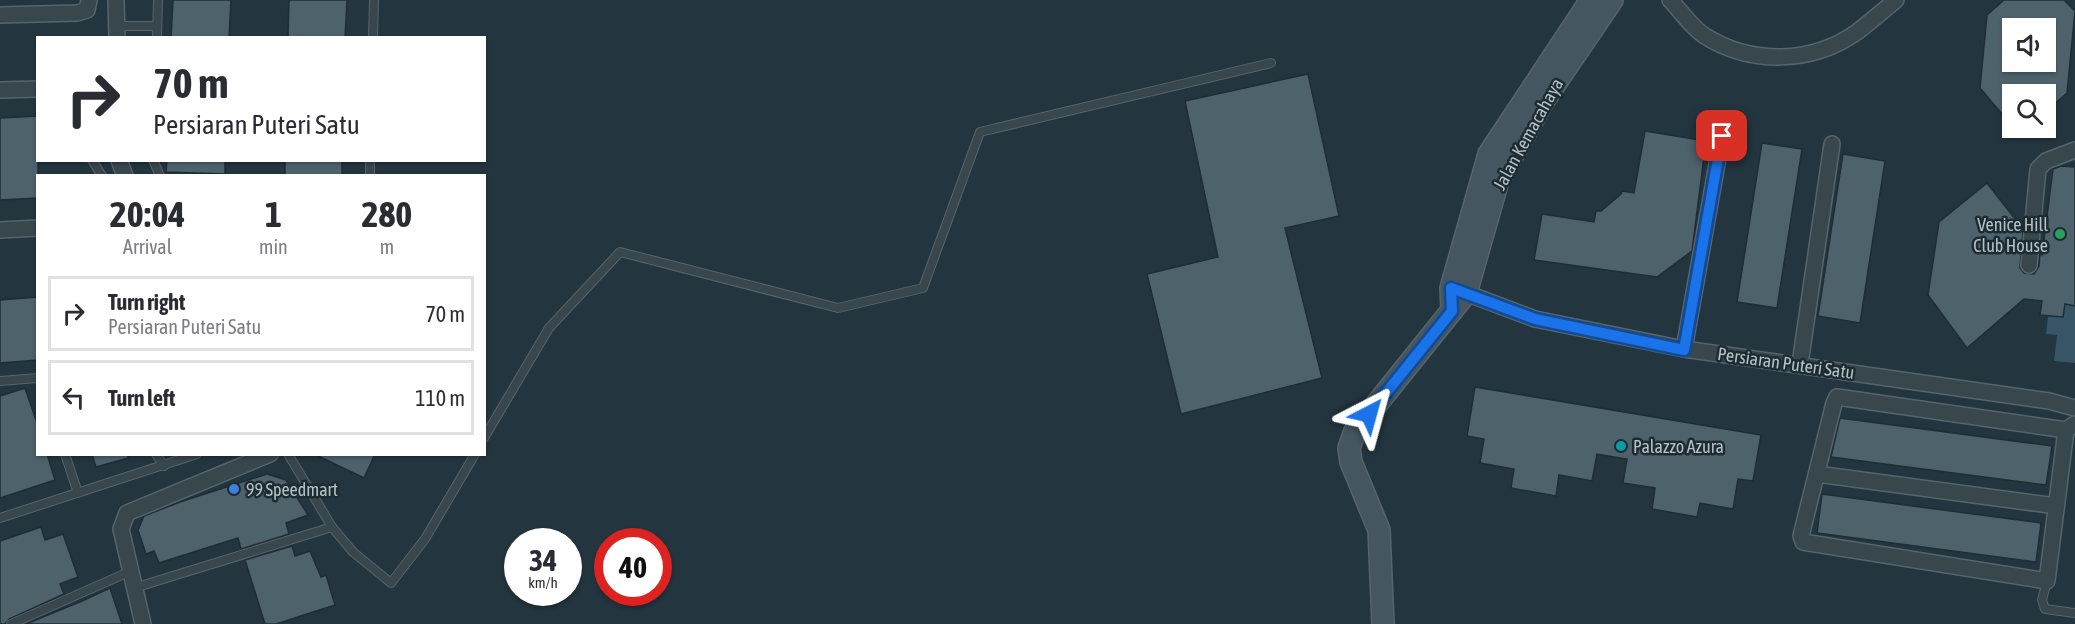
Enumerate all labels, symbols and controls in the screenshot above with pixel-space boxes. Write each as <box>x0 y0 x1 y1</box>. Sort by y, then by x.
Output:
map controls <box>2002 18 2056 138</box>
button: sound <box>2002 18 2056 72</box>
text: 70 m <box>153 59 228 107</box>
icon: right <box>54 60 132 138</box>
street label: Jalan Kemacahaya <box>1489 75 1567 193</box>
button: search <box>2002 84 2056 138</box>
text: Persiaran Puteri Satu <box>153 109 360 140</box>
pin <box>1696 110 1747 161</box>
icon: arrive <box>1705 119 1738 152</box>
text: 20:04 <box>110 193 185 235</box>
text: 1 <box>265 193 282 235</box>
text: 280 <box>361 193 412 235</box>
place label: Venice Hill Club House <box>1973 214 2048 256</box>
marker: Venice Hill Club House <box>2053 227 2067 241</box>
text: Arrival <box>123 235 172 258</box>
text: min <box>259 235 288 258</box>
text: m <box>380 235 394 258</box>
text: Turn right <box>108 289 185 315</box>
icon: right <box>57 297 90 330</box>
text: 70 m <box>425 301 465 327</box>
text: Persiaran Puteri Satu <box>108 315 261 338</box>
street label: Persiaran Puteri Satu <box>1716 343 1856 383</box>
icon: left <box>57 381 90 414</box>
position arrow <box>1337 382 1401 446</box>
text: Turn left <box>108 385 175 411</box>
text: 110 m <box>415 385 465 411</box>
place label: Palazzo Azura <box>1633 436 1724 457</box>
marker: Palazzo Azura <box>1614 439 1628 453</box>
place label: 99 Speedmart <box>246 479 338 500</box>
marker: 99 Speedmart <box>227 482 241 496</box>
speed limit sign: 40 <box>594 528 672 606</box>
text: 34 <box>529 543 557 577</box>
text: km/h <box>528 574 558 591</box>

